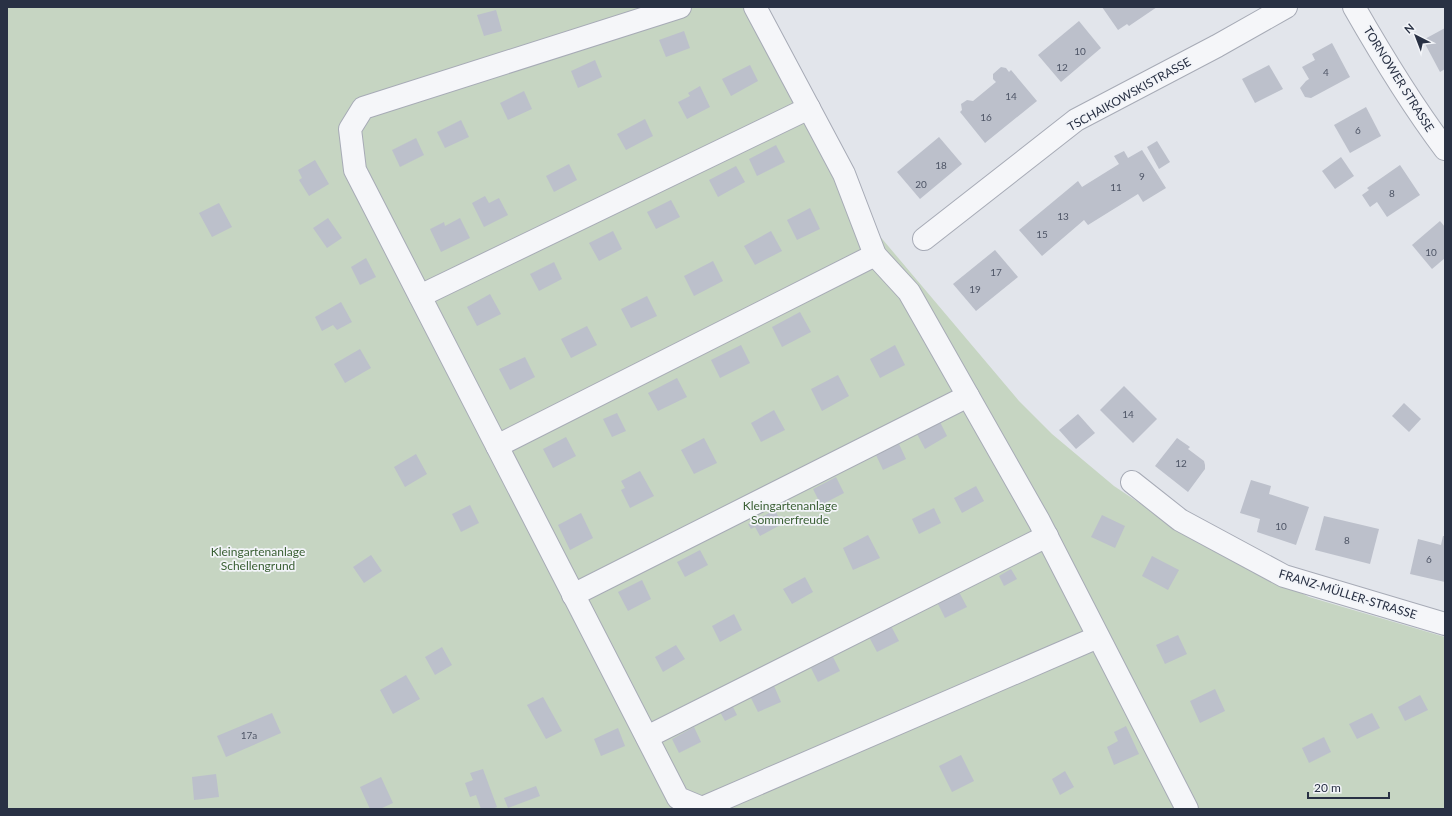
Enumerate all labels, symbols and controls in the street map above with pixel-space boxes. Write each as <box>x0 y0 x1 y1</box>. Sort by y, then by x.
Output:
north arrow <box>1396 16 1436 56</box>
street label: TORNOWER STRASSE <box>1361 24 1437 134</box>
house number: 10 <box>1074 45 1086 57</box>
street label: TSCHAIKOWSKISTRASSE <box>1065 54 1193 134</box>
house number: 12 <box>1056 61 1068 73</box>
house number: 4 <box>1323 66 1329 78</box>
house number: 14 <box>1005 90 1017 102</box>
house number: 16 <box>980 111 992 123</box>
house number: 6 <box>1355 124 1361 136</box>
house number: 18 <box>935 159 947 171</box>
house number: 9 <box>1139 170 1145 182</box>
house number: 20 <box>915 178 927 190</box>
house number: 11 <box>1110 181 1122 193</box>
house number: 8 <box>1389 187 1395 199</box>
house number: 13 <box>1057 210 1069 222</box>
house number: 15 <box>1036 228 1048 240</box>
house number: 10 <box>1425 246 1437 258</box>
house number: 17 <box>990 266 1002 278</box>
house number: 19 <box>969 283 981 295</box>
house number: 14 <box>1122 408 1134 420</box>
house number: 12 <box>1175 457 1187 469</box>
park label: Kleingartenanlage Sommerfreude <box>743 498 837 527</box>
house number: 10 <box>1275 520 1287 532</box>
house number: 8 <box>1344 534 1350 546</box>
park label: Kleingartenanlage Schellengrund <box>211 544 305 573</box>
house number: 6 <box>1426 553 1432 565</box>
street label: FRANZ-MÜLLER-STRASSE <box>1277 566 1419 622</box>
house number: 17a <box>241 729 257 741</box>
scale bar <box>1308 774 1389 800</box>
text: 20 m <box>1314 780 1341 795</box>

